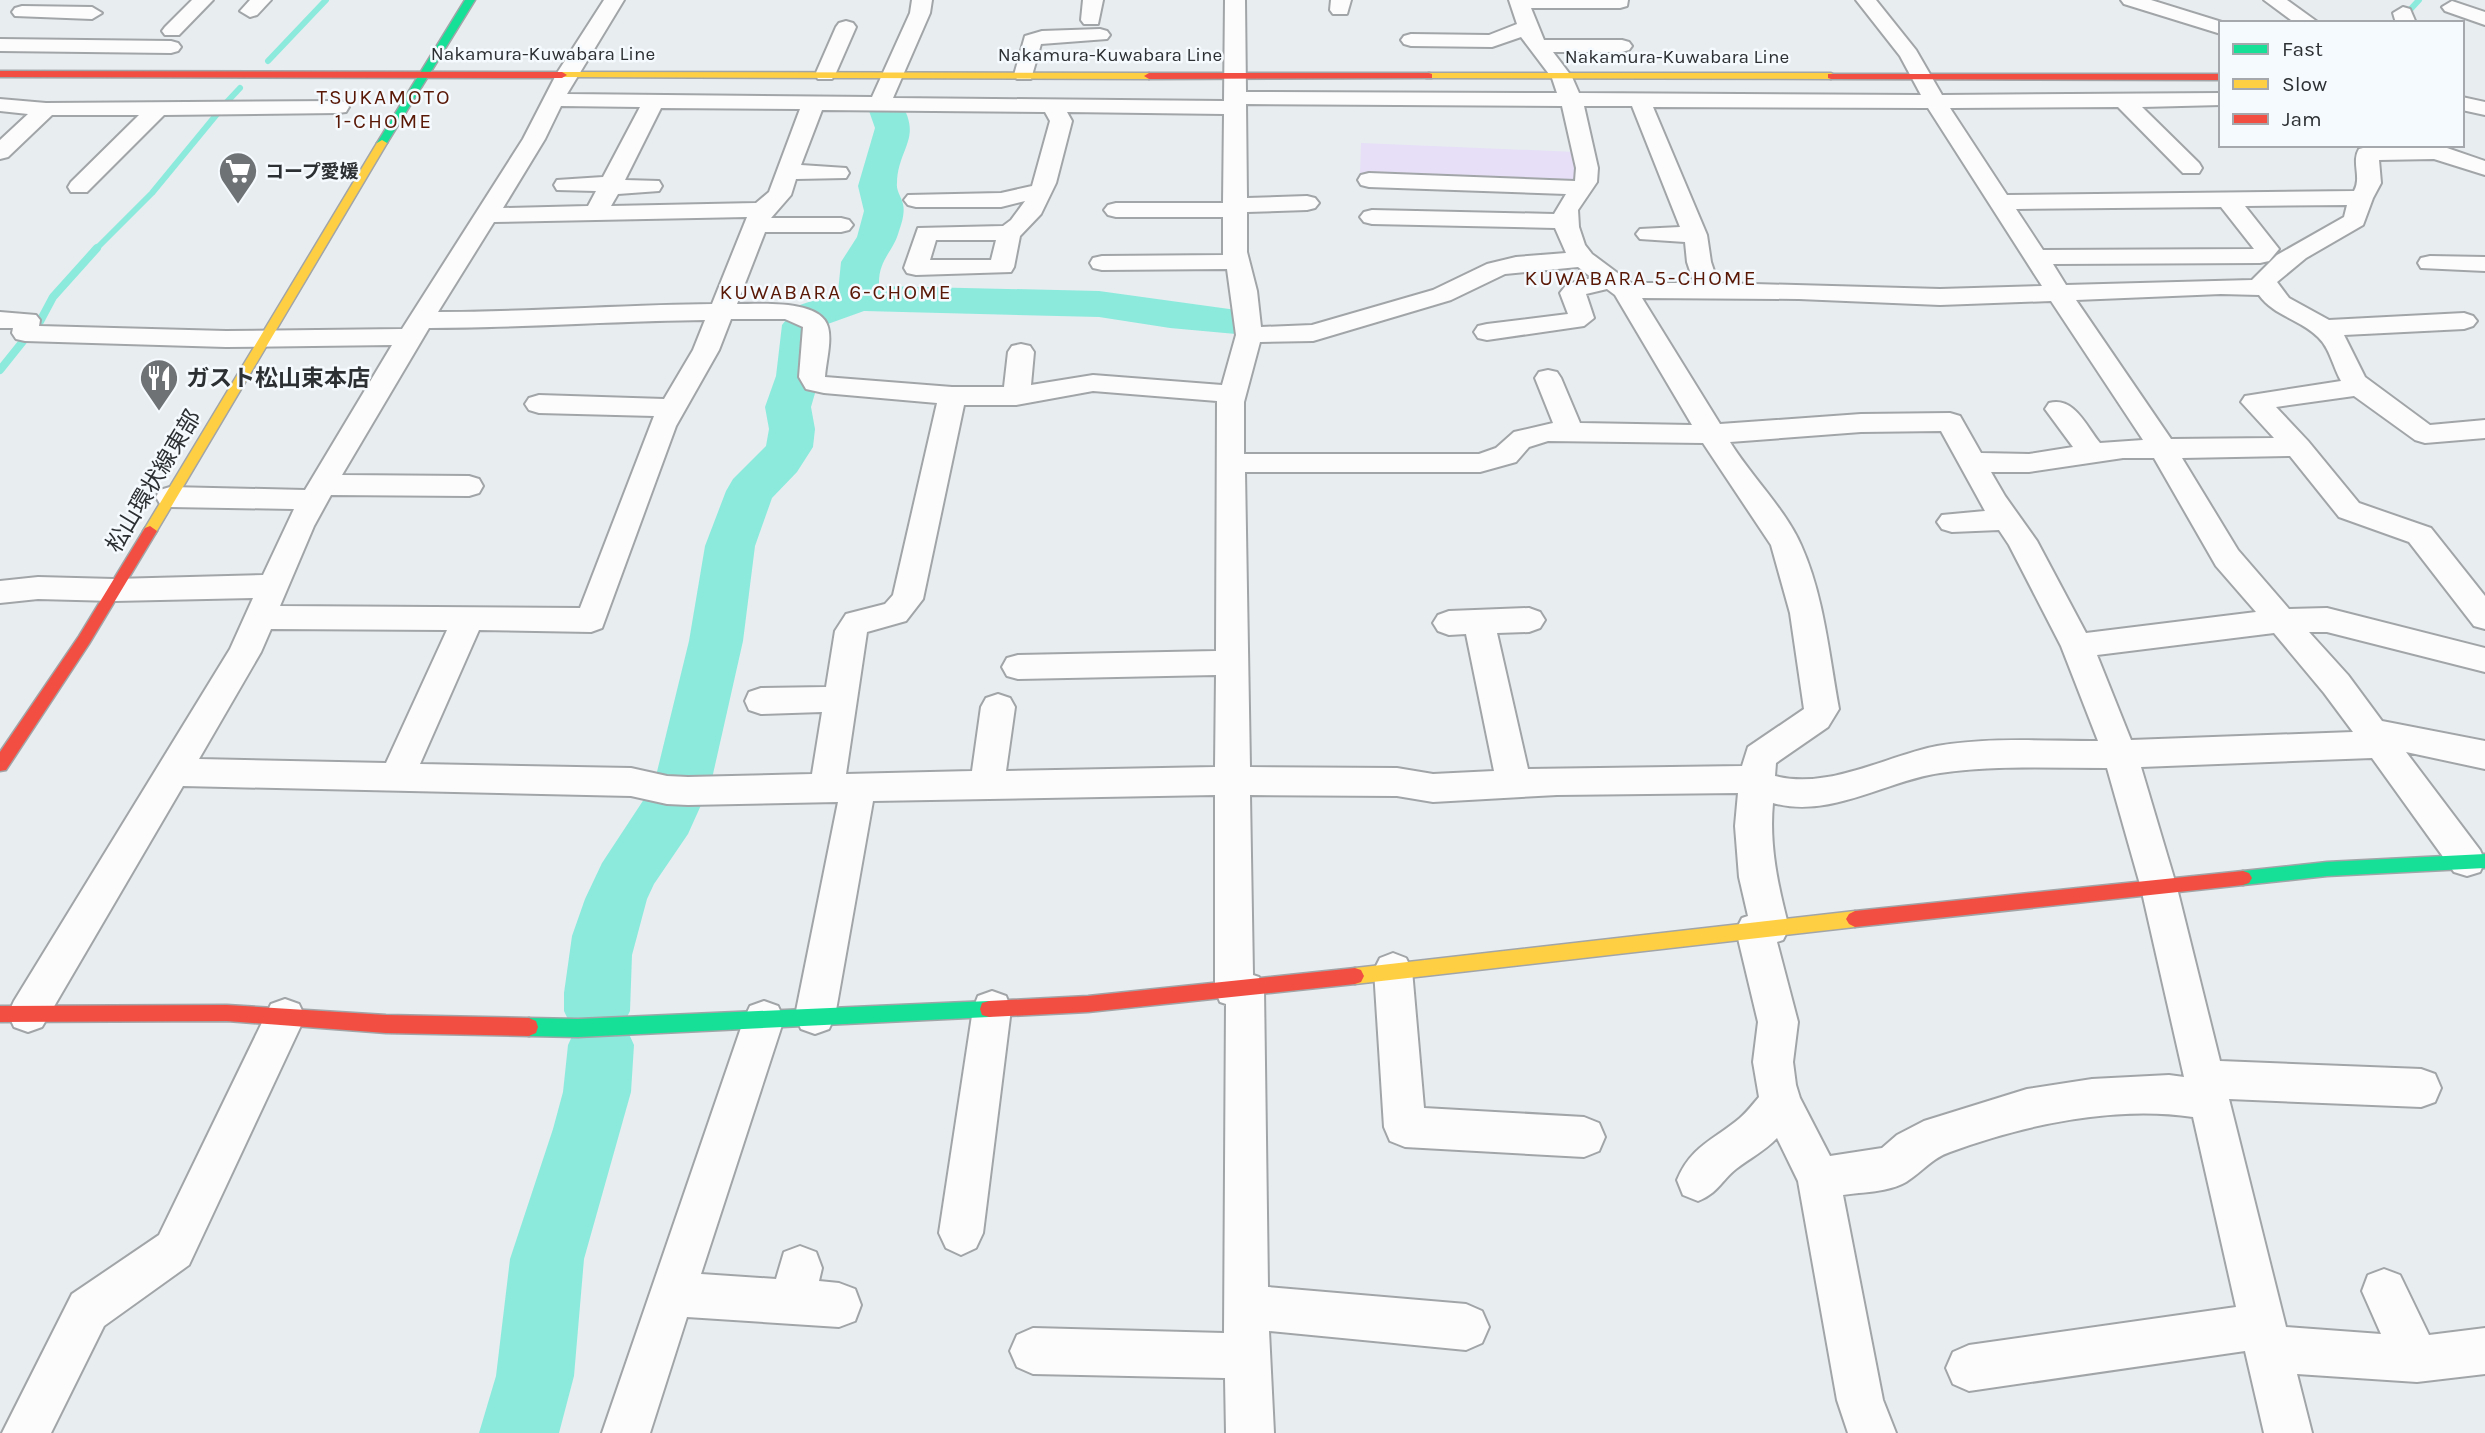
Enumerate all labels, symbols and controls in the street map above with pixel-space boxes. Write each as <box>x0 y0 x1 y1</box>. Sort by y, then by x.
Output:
legend <box>2219 21 2464 147</box>
text: Fast <box>2282 37 2323 61</box>
street label: Nakamura-Kuwabara Line <box>431 43 655 65</box>
street label: Nakamura-Kuwabara Line <box>998 44 1222 66</box>
street label: Nakamura-Kuwabara Line <box>1565 46 1789 68</box>
text: Slow <box>2282 72 2327 96</box>
district label: TSUKAMOTO 1-CHOME <box>316 85 452 133</box>
text: Jam <box>2282 107 2322 131</box>
supermarket icon: コープ愛媛 <box>217 150 259 205</box>
place label: コープ愛媛 <box>265 161 359 183</box>
district label: KUWABARA 5-CHOME <box>1525 266 1757 290</box>
district label: KUWABARA 6-CHOME <box>719 280 953 304</box>
restaurant icon: ガスト松山束本店 <box>138 357 180 412</box>
place label: ガスト松山束本店 <box>186 365 370 392</box>
street label: 松山環状線東部 <box>100 405 206 557</box>

